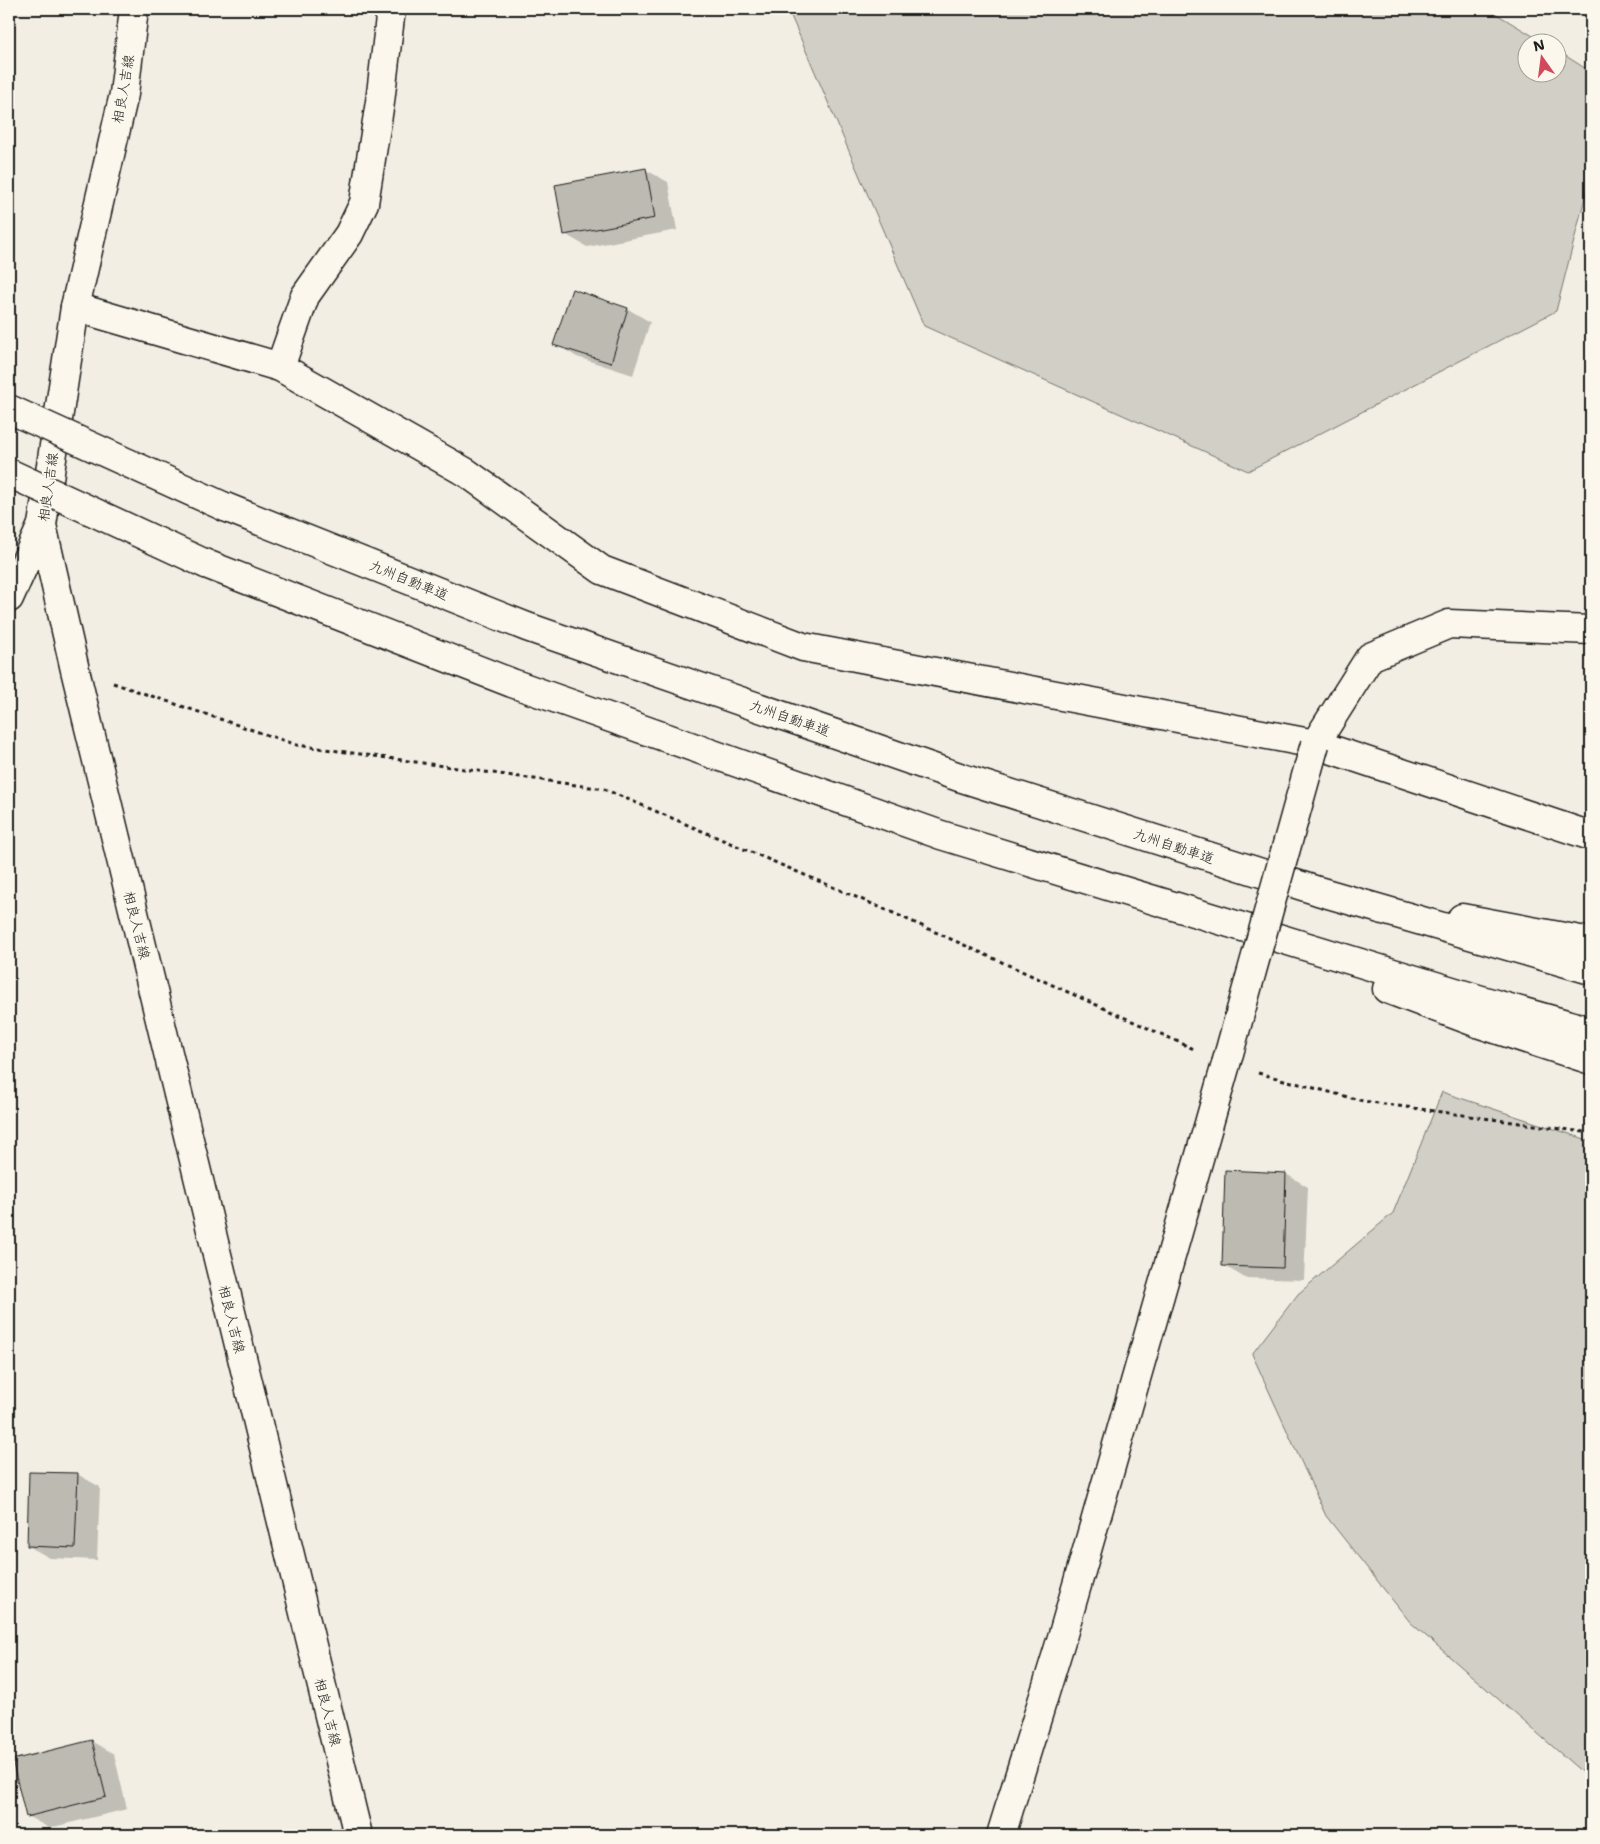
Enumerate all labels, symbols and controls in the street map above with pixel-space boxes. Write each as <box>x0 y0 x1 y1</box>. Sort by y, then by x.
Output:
north arrow <box>1518 32 1568 82</box>
text: N <box>1531 35 1546 55</box>
street label: 相良人吉線 <box>108 53 138 125</box>
street label: 相良人吉線 <box>34 451 62 523</box>
street label: 九州自動車道 <box>367 556 451 604</box>
street label: 九州自動車道 <box>747 696 833 740</box>
street label: 九州自動車道 <box>1131 824 1217 868</box>
street label: 相良人吉線 <box>120 889 154 961</box>
street label: 相良人吉線 <box>215 1283 249 1355</box>
street label: 相良人吉線 <box>311 1676 345 1748</box>

